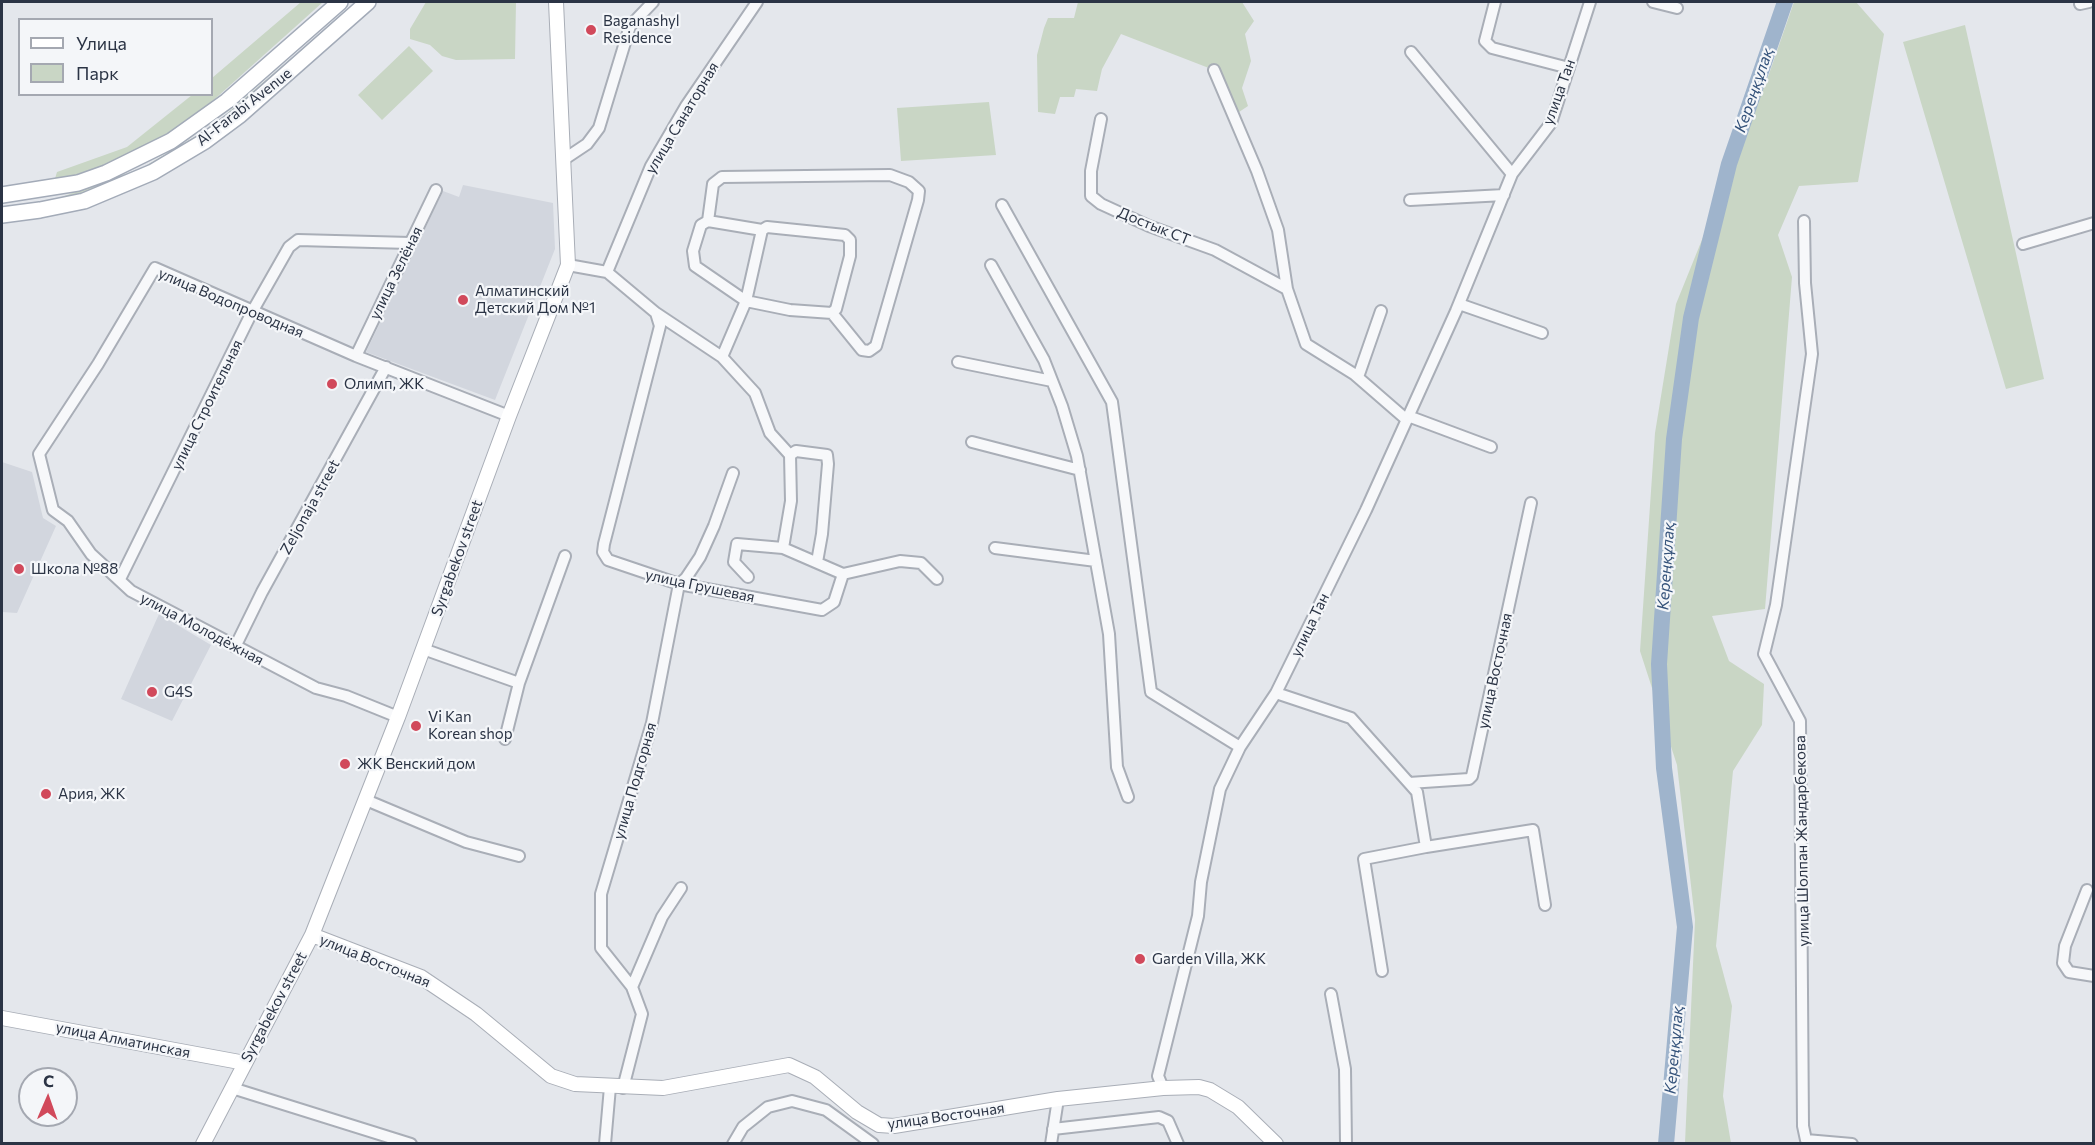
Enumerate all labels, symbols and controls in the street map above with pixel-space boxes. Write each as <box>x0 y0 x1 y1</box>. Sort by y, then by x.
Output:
place label: Baganashyl Residence <box>603 12 680 47</box>
legend <box>18 18 213 96</box>
marker: Baganashyl Residence <box>584 23 598 37</box>
text: Улица <box>76 32 127 54</box>
water label: Кереңқұлақ <box>1731 45 1777 135</box>
street label: улица Тан <box>1539 57 1579 127</box>
street label: улица Санаторная <box>642 59 722 177</box>
text: Парк <box>76 62 119 84</box>
street label: Al-Farabi Avenue <box>193 64 295 150</box>
street label: Достык СТ <box>1115 203 1193 249</box>
street label: улица Зелёная <box>366 224 426 322</box>
street label: улица Водопроводная <box>156 264 306 342</box>
place label: Алматинский Детский Дом №1 <box>475 282 595 317</box>
marker: Алматинский Детский Дом №1 <box>456 293 470 307</box>
street label: улица Строительная <box>168 337 246 473</box>
place label: Олимп, ЖК <box>344 375 424 393</box>
marker: Олимп, ЖК <box>325 377 339 391</box>
street label: Zeljonaja street <box>276 456 344 558</box>
street label: Syrgabekov street <box>428 497 486 619</box>
water label: Кереңқұлақ <box>1653 521 1679 611</box>
place label: Школа №88 <box>31 560 118 578</box>
marker: Школа №88 <box>12 562 26 576</box>
street label: улица Грушевая <box>644 566 756 606</box>
street label: улица Молодёжная <box>137 589 267 669</box>
street label: улица Тан <box>1287 590 1333 660</box>
street label: улица Восточная <box>1474 611 1516 731</box>
place label: G4S <box>164 683 193 701</box>
marker: G4S <box>145 685 159 699</box>
place label: Vi Kan Korean shop <box>428 708 513 743</box>
marker: Vi Kan Korean shop <box>409 719 423 733</box>
street label: улица Подгорная <box>610 720 660 842</box>
street label: улица Шолпан Жандарбекова <box>1791 735 1813 947</box>
place label: ЖК Венский дом <box>357 755 475 773</box>
marker: ЖК Венский дом <box>338 757 352 771</box>
place label: Ария, ЖК <box>58 785 125 803</box>
marker: Ария, ЖК <box>39 787 53 801</box>
street label: улица Восточная <box>317 931 433 991</box>
street label: Syrgabekov street <box>237 949 311 1065</box>
place label: Garden Villa, ЖК <box>1152 950 1266 968</box>
marker: Garden Villa, ЖК <box>1133 952 1147 966</box>
water label: Кереңқұлақ <box>1661 1005 1687 1095</box>
street label: улица Алматинская <box>54 1018 192 1062</box>
north arrow <box>18 1067 78 1127</box>
text: С <box>43 1071 54 1090</box>
street label: улица Восточная <box>886 1099 1006 1133</box>

